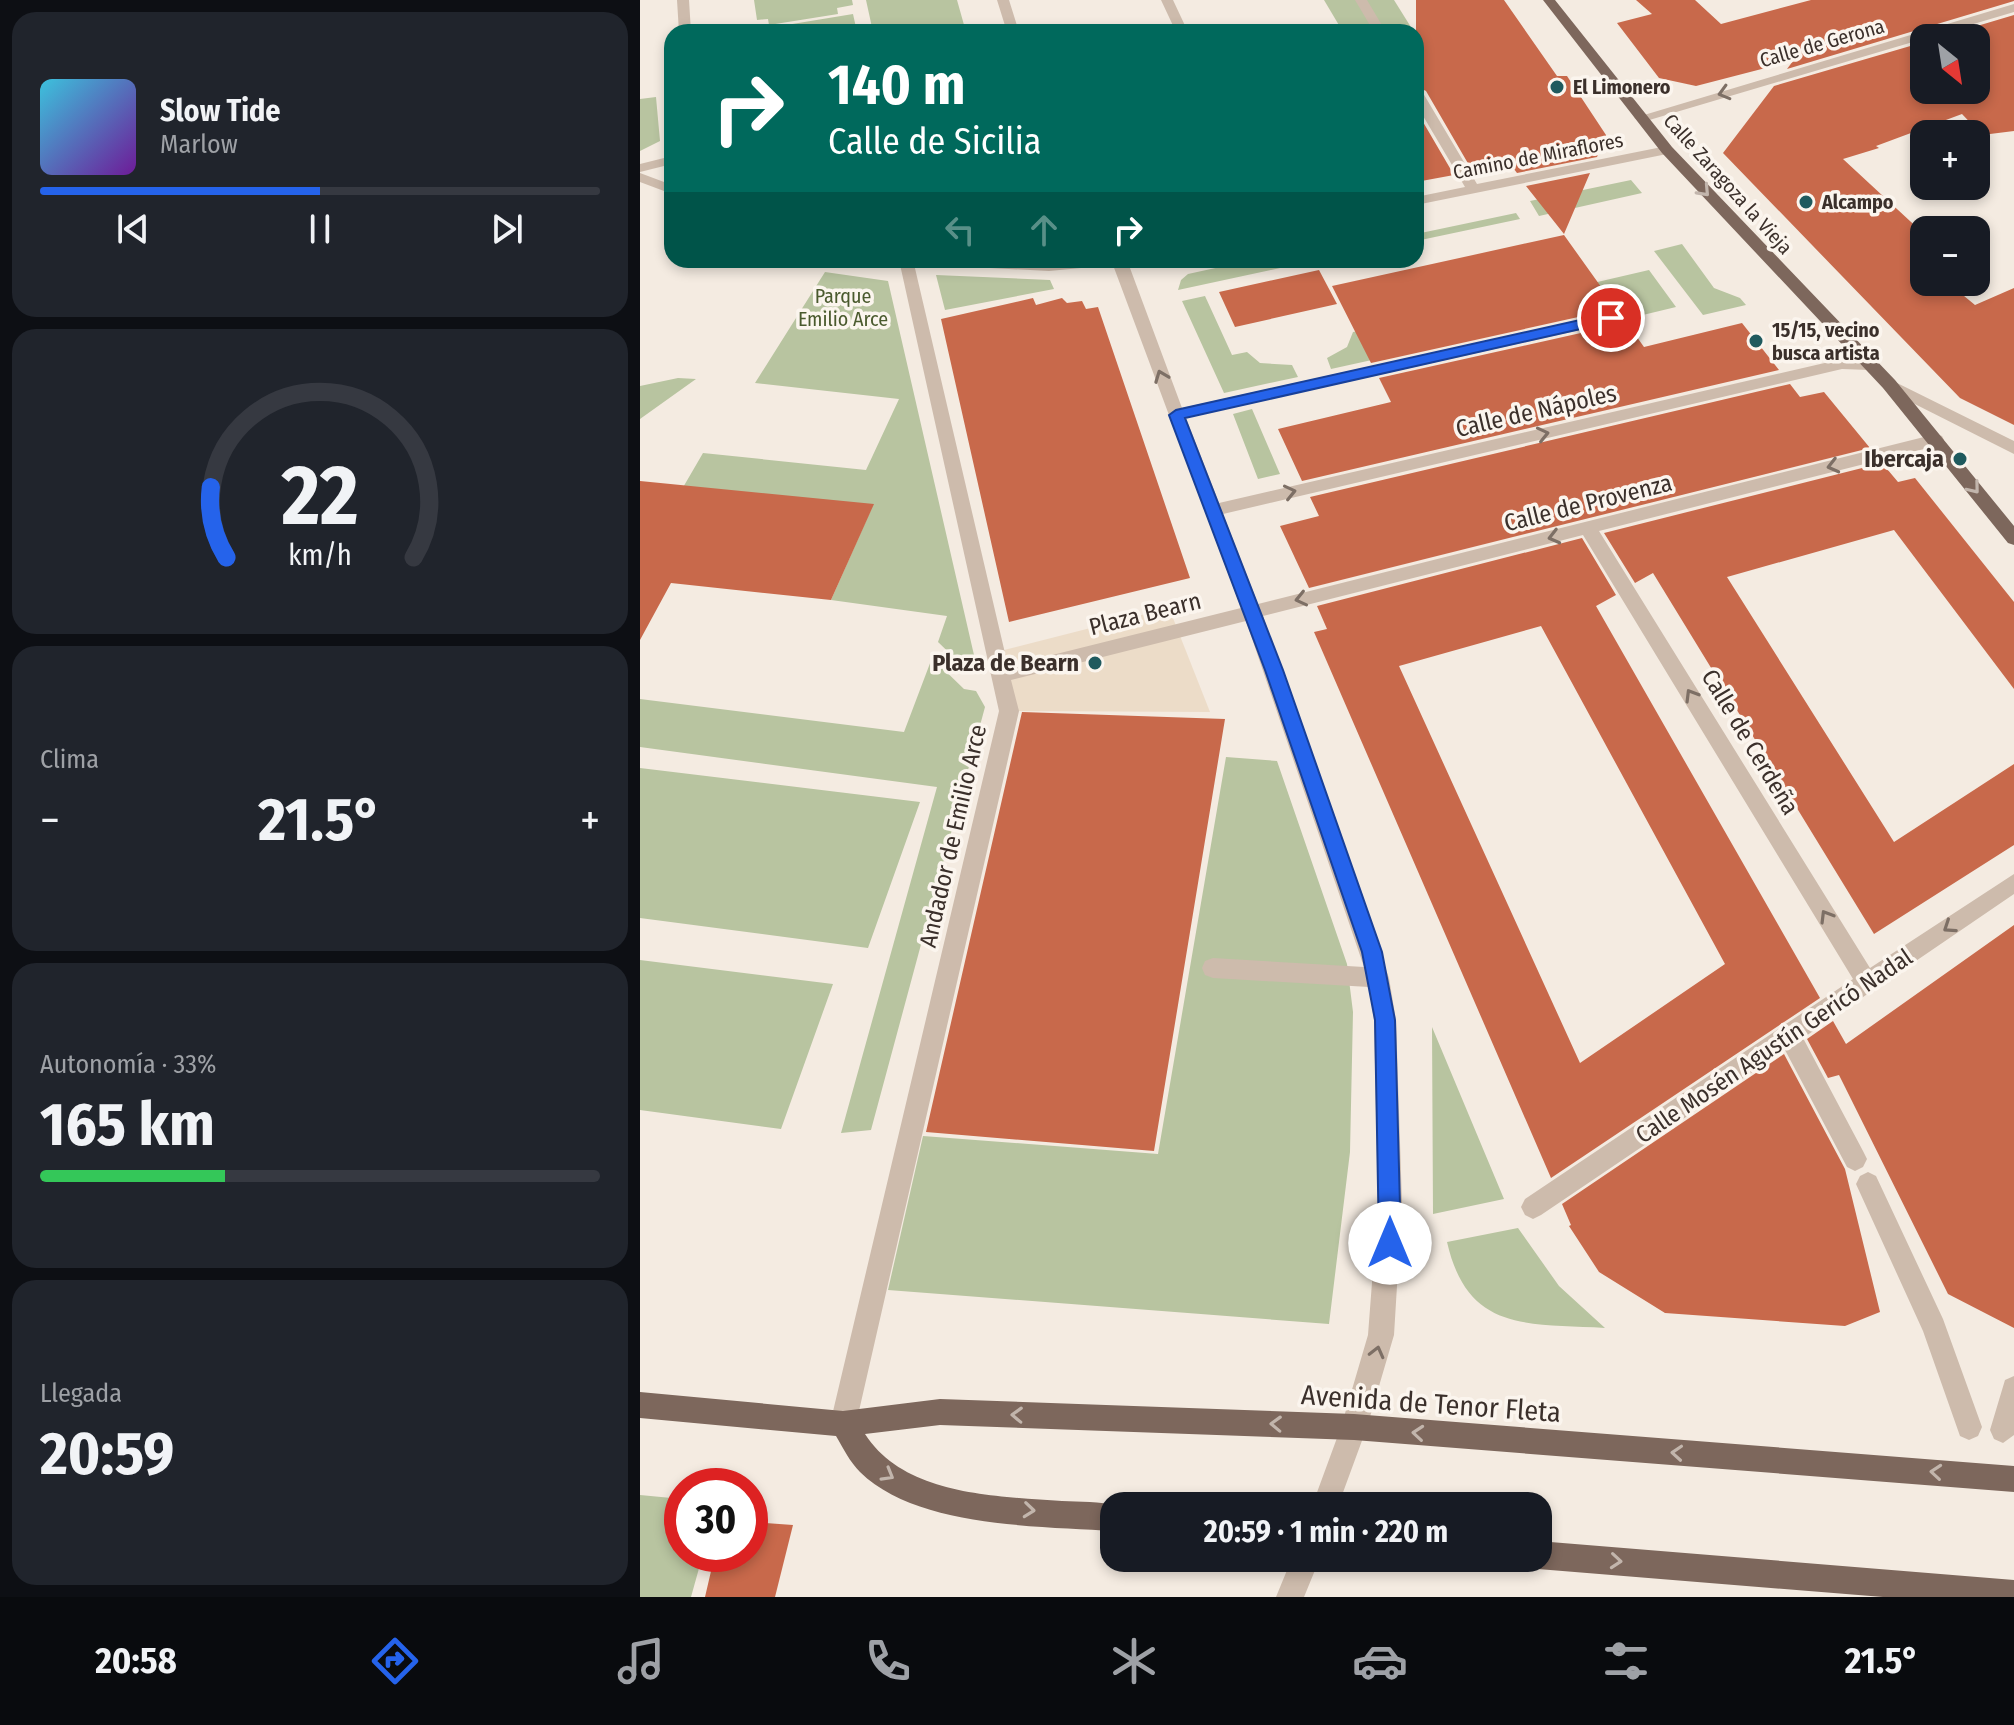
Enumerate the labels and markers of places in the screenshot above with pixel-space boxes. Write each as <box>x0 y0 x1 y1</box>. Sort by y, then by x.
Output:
place label: El Limonero <box>1573 75 1671 99</box>
marker: El Limonero <box>1548 78 1566 96</box>
place label: Alcampo <box>1821 190 1894 214</box>
marker: Alcampo <box>1797 193 1815 211</box>
pin <box>1577 284 1645 352</box>
place label: 15/15, vecino busca artista <box>1772 318 1880 365</box>
marker: 15/15, vecino busca artista <box>1747 332 1765 350</box>
place label: Ibercaja <box>1864 445 1944 473</box>
marker: Ibercaja <box>1951 450 1969 468</box>
place label: Plaza de Bearn <box>932 649 1079 677</box>
marker: Plaza de Bearn <box>1086 654 1104 672</box>

